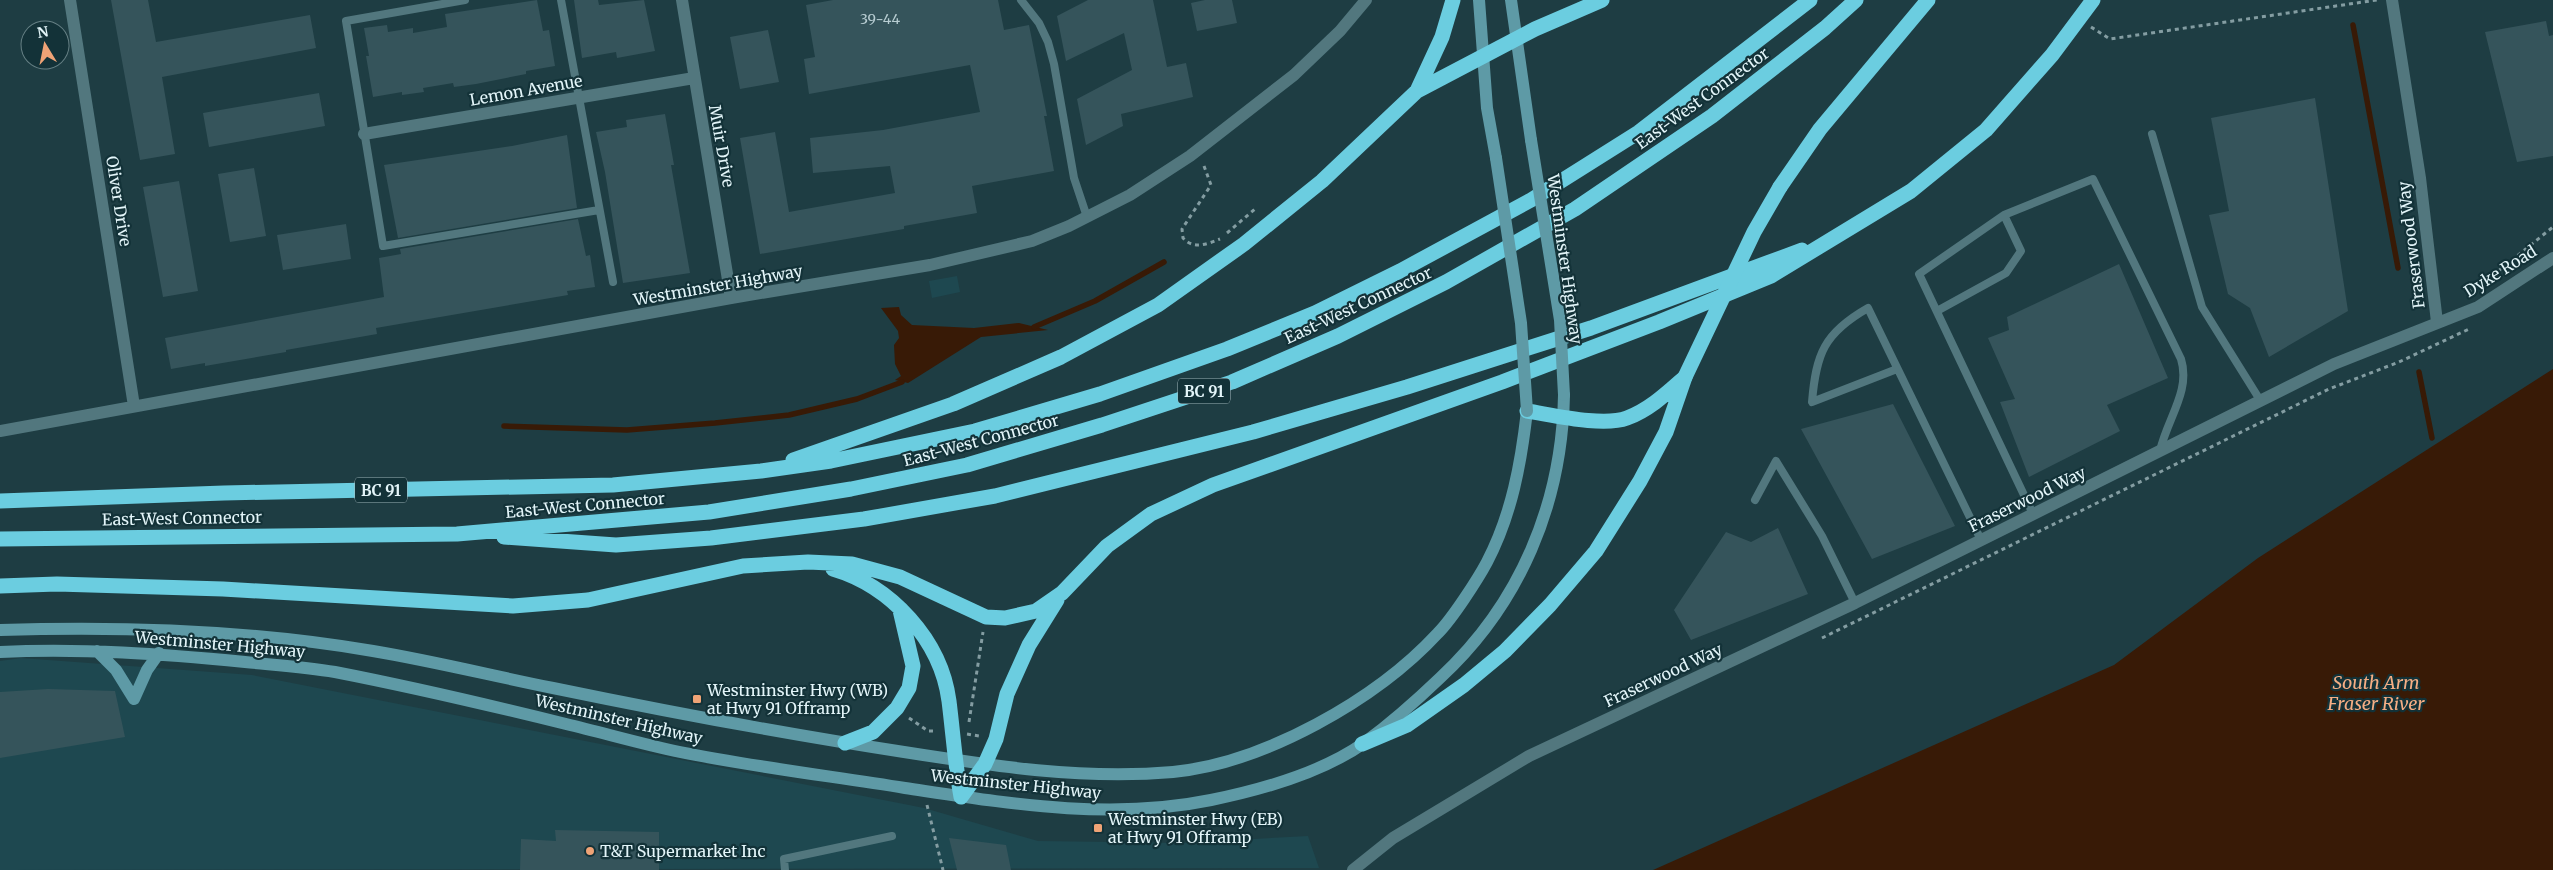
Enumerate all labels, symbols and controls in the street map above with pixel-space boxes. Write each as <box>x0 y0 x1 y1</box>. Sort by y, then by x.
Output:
house number: 39-44 <box>860 10 900 28</box>
north arrow <box>20 20 70 70</box>
text: N <box>36 22 50 42</box>
street label: East-West Connector <box>1631 43 1773 153</box>
street label: Lemon Avenue <box>468 70 584 110</box>
street label: Muir Drive <box>705 103 739 189</box>
street label: Oliver Drive <box>102 154 136 248</box>
street label: Westminster Highway <box>1543 172 1587 346</box>
street label: Fraserwood Way <box>2393 180 2429 310</box>
street label: Dyke Road <box>2460 241 2540 301</box>
street label: Westminster Highway <box>631 260 805 310</box>
street label: East-West Connector <box>1281 262 1435 348</box>
road number: BC 91 <box>1178 378 1230 404</box>
street label: East-West Connector <box>901 410 1061 470</box>
street label: Fraserwood Way <box>1965 462 2090 536</box>
road number: BC 91 <box>355 478 407 502</box>
street label: East-West Connector <box>504 488 666 522</box>
street label: East-West Connector <box>102 507 262 529</box>
street label: Westminster Highway <box>133 626 307 661</box>
street label: Fraserwood Way <box>1601 639 1726 711</box>
water label: South Arm Fraser River <box>2326 671 2425 715</box>
place label: Westminster Hwy (WB) at Hwy 91 Offramp <box>706 680 888 718</box>
street label: Westminster Highway <box>532 690 705 748</box>
marker: Westminster Hwy (WB) at Hwy 91 Offramp <box>691 693 703 705</box>
street label: Westminster Highway <box>929 765 1103 803</box>
place label: Westminster Hwy (EB) at Hwy 91 Offramp <box>1107 809 1283 847</box>
marker: Westminster Hwy (EB) at Hwy 91 Offramp <box>1092 822 1104 834</box>
place label: T&T Supermarket Inc <box>600 841 766 861</box>
marker: T&T Supermarket Inc <box>584 845 596 857</box>

